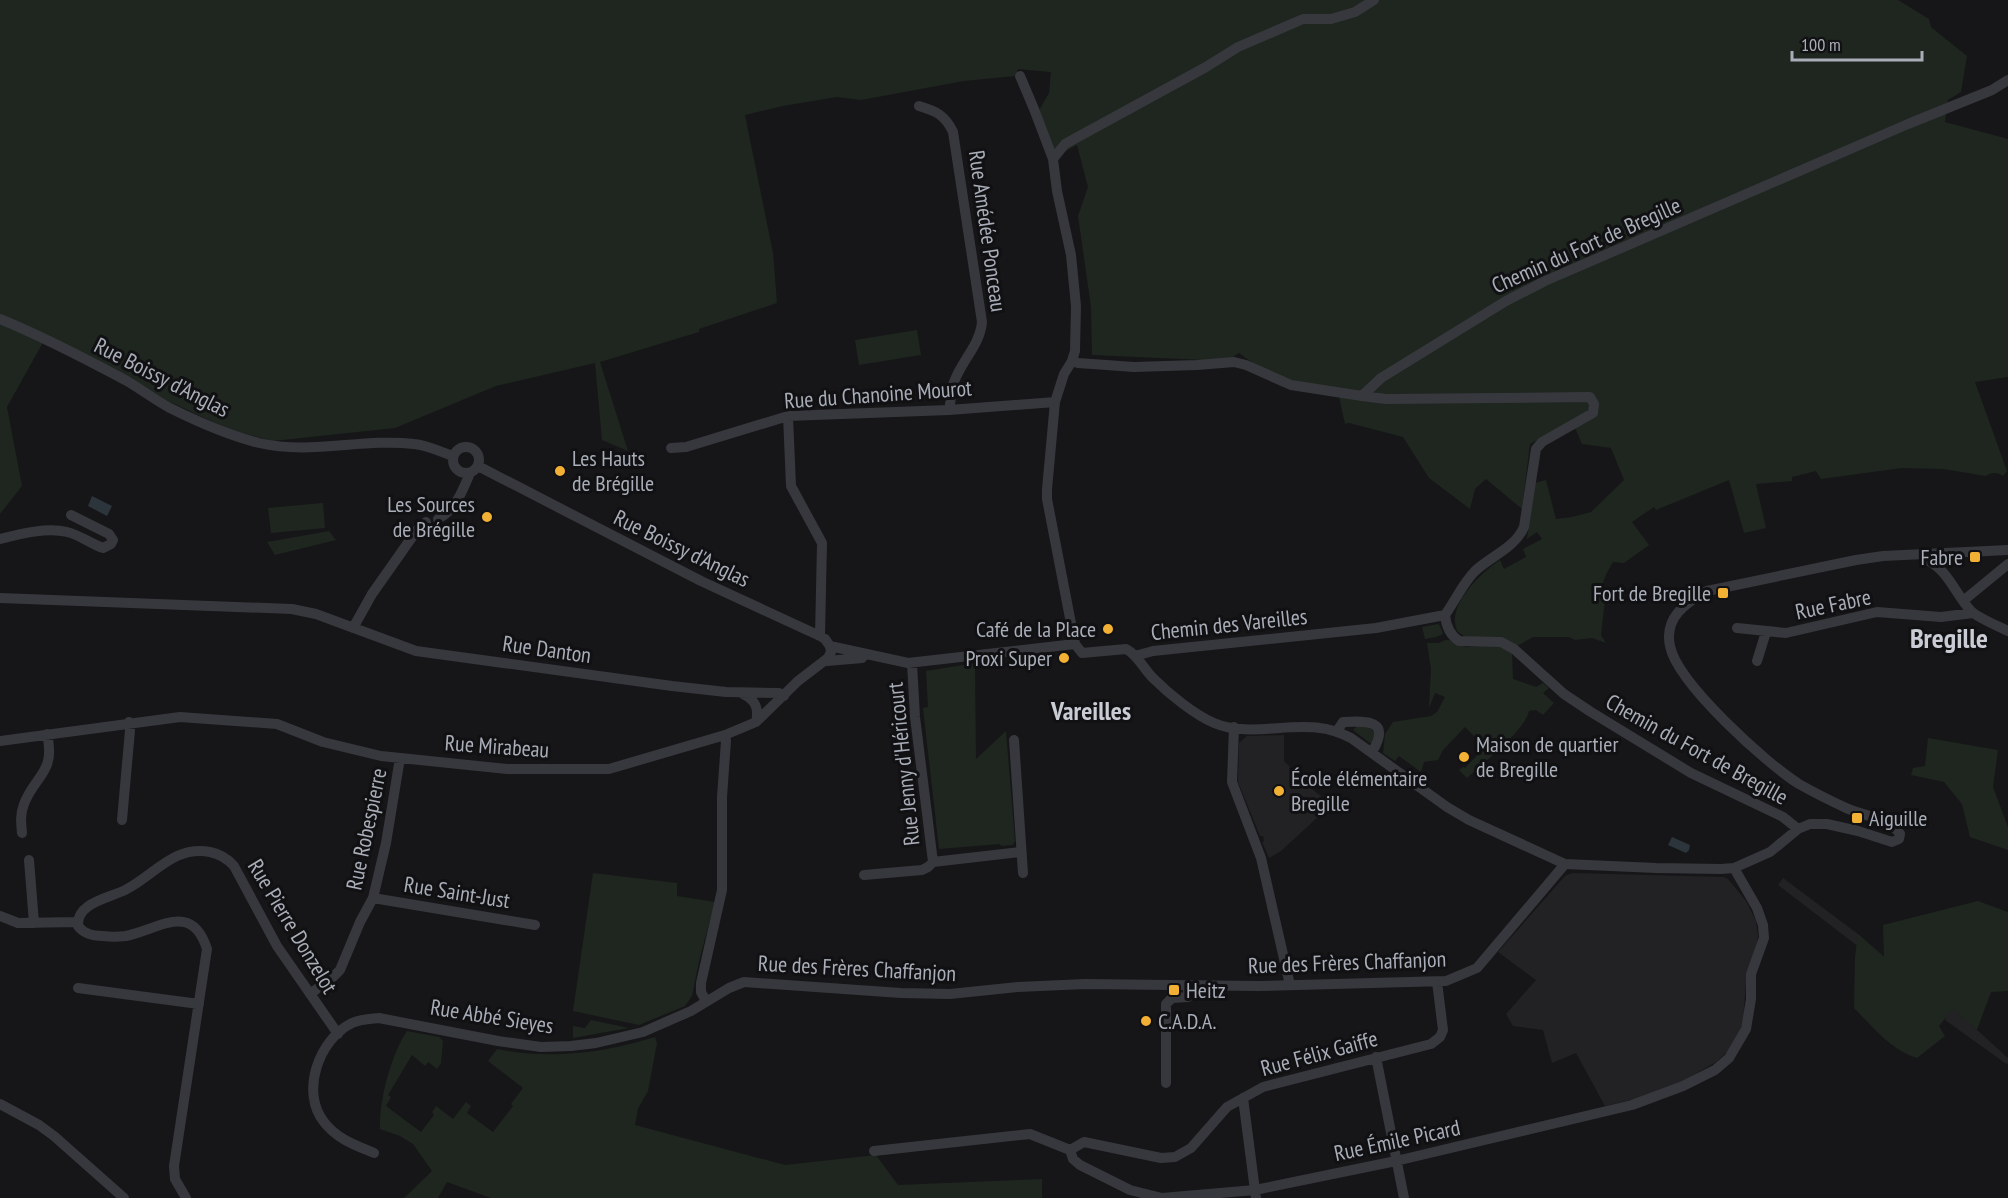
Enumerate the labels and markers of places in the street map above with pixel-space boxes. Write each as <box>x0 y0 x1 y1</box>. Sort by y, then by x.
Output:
place label: Les Hauts de Brégille <box>572 444 654 497</box>
marker: Les Hauts de Brégille <box>553 464 567 478</box>
place label: Les Sources de Brégille <box>387 490 475 543</box>
marker: Les Sources de Brégille <box>480 510 494 524</box>
place label: Fabre <box>1920 543 1963 571</box>
marker: Fabre <box>1968 550 1982 564</box>
place label: Fort de Bregille <box>1593 579 1711 607</box>
marker: Fort de Bregille <box>1716 586 1730 600</box>
place label: Café de la Place <box>976 615 1096 643</box>
marker: Café de la Place <box>1101 622 1115 636</box>
place label: Proxi Super <box>965 644 1052 672</box>
marker: Proxi Super <box>1057 651 1071 665</box>
place label: Maison de quartier de Bregille <box>1476 730 1618 783</box>
marker: Maison de quartier de Bregille <box>1457 750 1471 764</box>
place label: École élémentaire Bregille <box>1291 764 1427 817</box>
marker: École élémentaire Bregille <box>1272 784 1286 798</box>
place label: Aiguille <box>1869 804 1927 832</box>
marker: Aiguille <box>1850 811 1864 825</box>
place label: Heitz <box>1186 976 1226 1004</box>
marker: Heitz <box>1167 983 1181 997</box>
place label: C.A.D.A. <box>1158 1007 1217 1035</box>
marker: C.A.D.A. <box>1139 1014 1153 1028</box>

